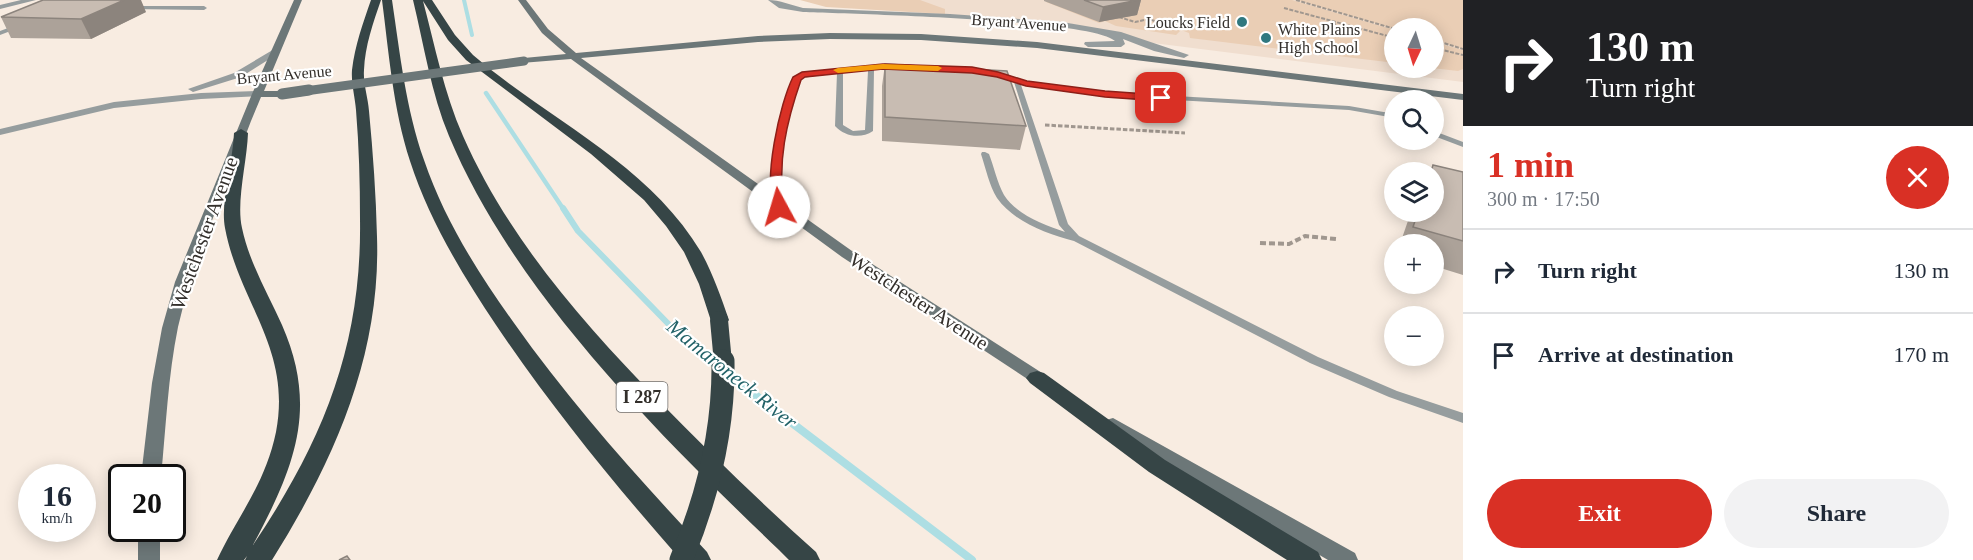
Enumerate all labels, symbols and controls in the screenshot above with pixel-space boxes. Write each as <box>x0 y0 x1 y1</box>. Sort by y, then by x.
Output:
street label: Bryant Avenue <box>971 11 1067 35</box>
place label: Loucks Field <box>1146 14 1230 31</box>
marker: Loucks Field <box>1235 15 1249 29</box>
north arrow <box>1384 18 1444 78</box>
map controls <box>1384 18 1444 366</box>
place label: White Plains High School <box>1278 21 1360 57</box>
icon: right <box>1487 24 1565 102</box>
text: 130 m <box>1586 24 1695 70</box>
marker: White Plains High School <box>1259 31 1273 45</box>
street label: Bryant Avenue <box>236 62 332 88</box>
pin <box>1135 72 1186 123</box>
text: Turn right <box>1586 73 1695 103</box>
icon: arrive <box>1144 81 1177 114</box>
button: search <box>1384 90 1444 150</box>
text: 1 min <box>1487 145 1574 185</box>
button: close <box>1886 146 1949 209</box>
street label: Westchester Avenue <box>166 154 242 312</box>
button: layers <box>1384 162 1444 222</box>
position arrow <box>747 175 811 239</box>
text: 300 m · 17:50 <box>1487 188 1600 210</box>
button: + <box>1384 234 1444 294</box>
street label: Westchester Avenue <box>846 248 992 354</box>
icon: right <box>1487 255 1520 288</box>
text: Turn right <box>1538 258 1637 283</box>
text: 130 m <box>1893 258 1949 283</box>
button: − <box>1384 306 1444 366</box>
water label: Mamaroneck River <box>661 313 803 434</box>
icon: arrive <box>1487 339 1520 372</box>
text: Arrive at destination <box>1538 342 1734 367</box>
text: 170 m <box>1893 342 1949 367</box>
road number: I 287 <box>616 382 668 412</box>
speed limit sign: 20 <box>108 464 186 542</box>
text: 16 <box>42 479 72 512</box>
button: Exit <box>1487 479 1712 548</box>
button: Share <box>1724 479 1949 548</box>
text: km/h <box>42 510 72 526</box>

